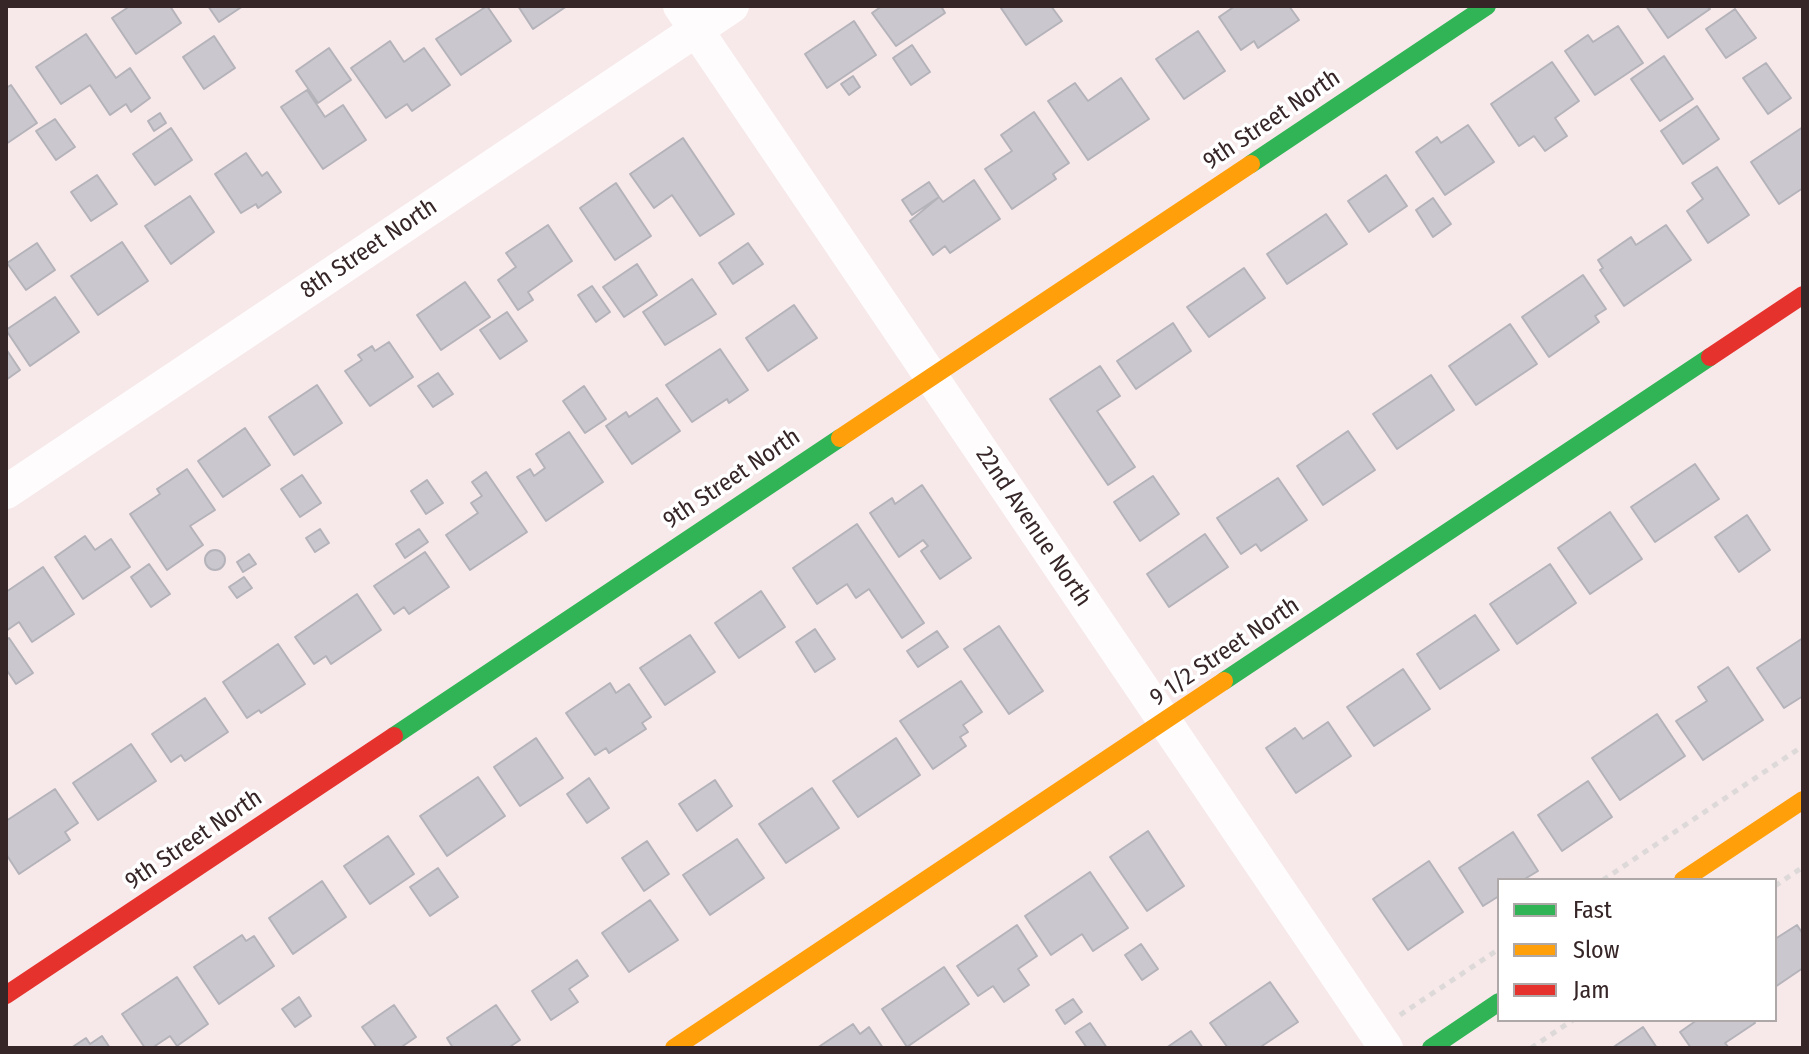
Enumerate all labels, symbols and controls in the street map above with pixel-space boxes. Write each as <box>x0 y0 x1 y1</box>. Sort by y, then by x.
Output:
street label: 9th Street North <box>1198 64 1346 176</box>
street label: 8th Street North <box>295 193 443 305</box>
street label: 9th Street North <box>658 423 806 535</box>
street label: 22nd Avenue North <box>969 442 1097 612</box>
street label: 9 1/2 Street North <box>1145 591 1305 713</box>
street label: 9th Street North <box>120 784 268 896</box>
legend <box>1497 878 1777 1022</box>
text: Fast <box>1573 896 1612 924</box>
text: Slow <box>1573 936 1619 964</box>
text: Jam <box>1573 976 1610 1004</box>

